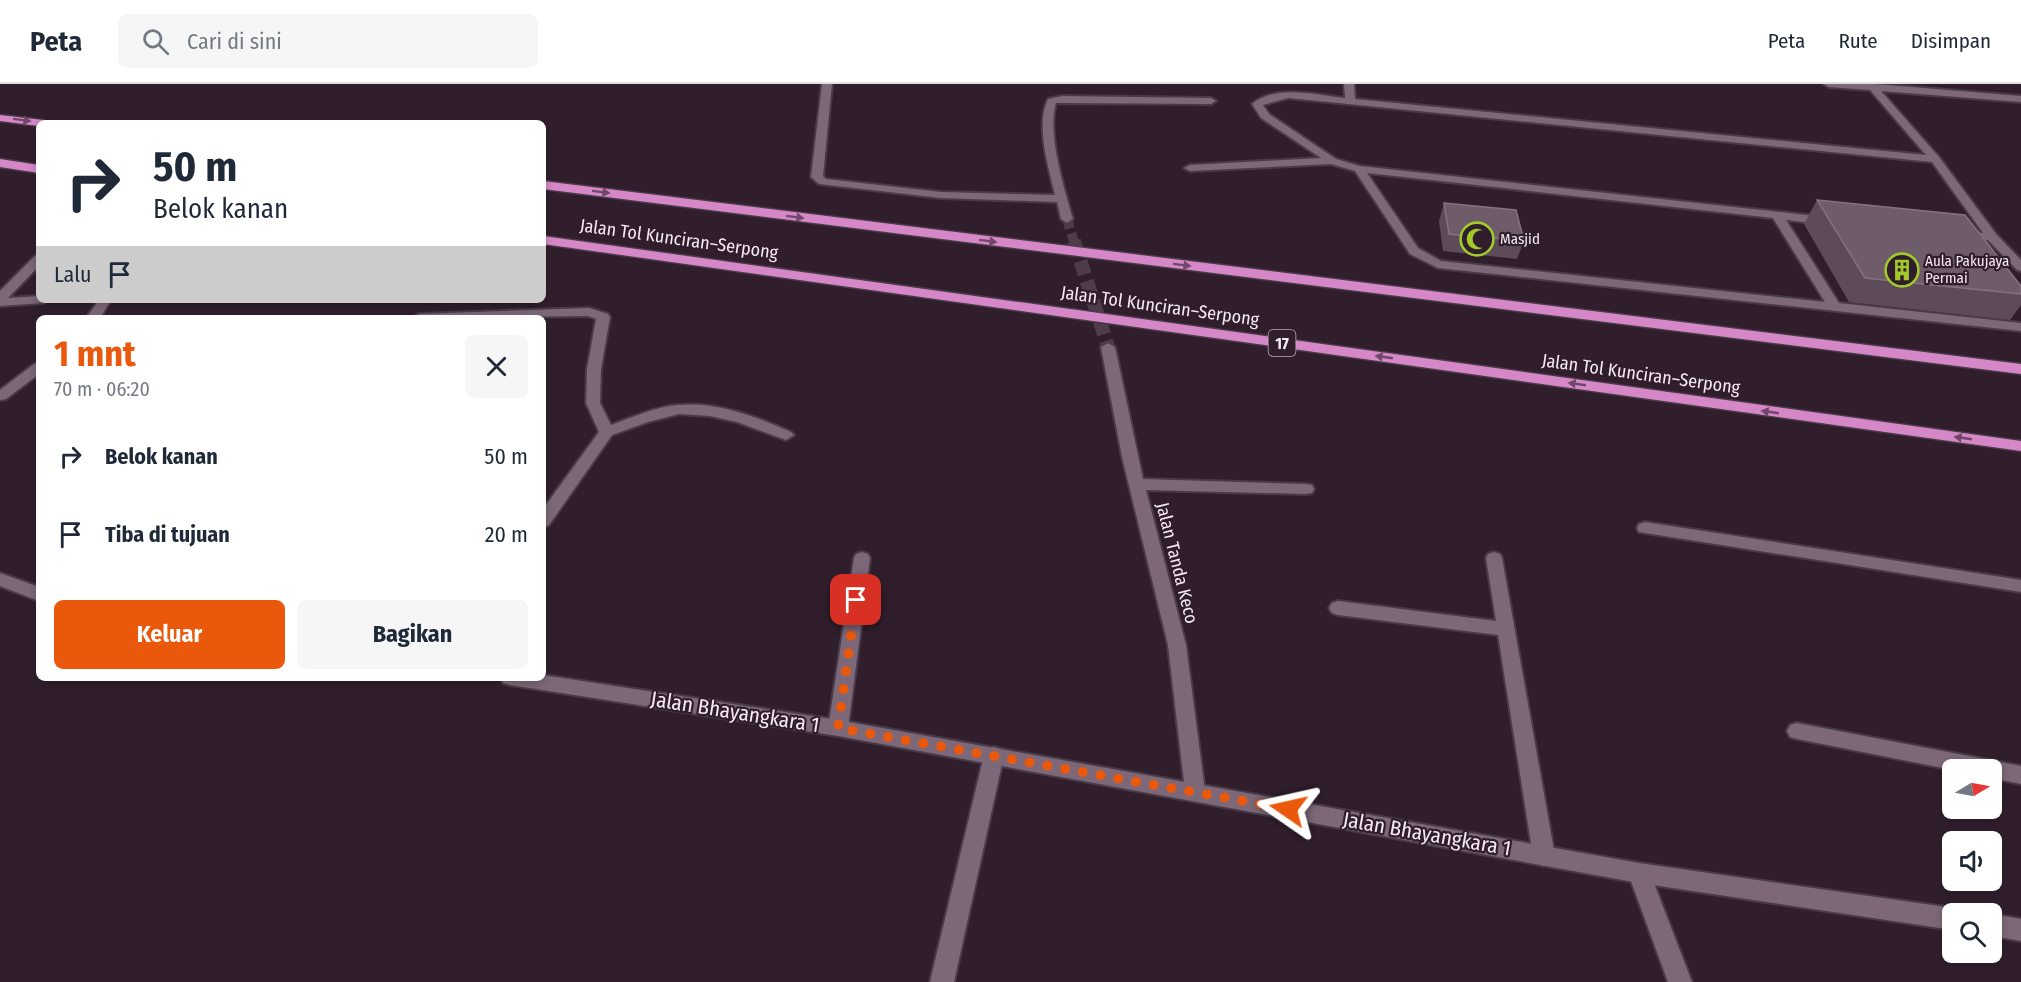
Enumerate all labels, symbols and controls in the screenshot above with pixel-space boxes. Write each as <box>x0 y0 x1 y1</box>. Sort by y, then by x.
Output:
search box <box>118 14 538 68</box>
text: Peta <box>30 25 82 58</box>
icon: search <box>139 25 172 58</box>
text: Cari di sini <box>187 28 282 55</box>
text: Peta <box>1768 28 1805 54</box>
text: Rute <box>1838 28 1878 54</box>
text: Disimpan <box>1911 28 1991 54</box>
one-way arrow <box>12 116 31 125</box>
text: 50 m <box>153 142 237 192</box>
icon: right <box>54 144 132 222</box>
one-way arrow <box>592 188 611 197</box>
text: Belok kanan <box>153 193 288 225</box>
one-way arrow <box>785 212 804 221</box>
street label: Jalan Tol Kunciran–Serpong <box>578 214 780 264</box>
mosque icon: Masjid <box>1459 221 1495 257</box>
place label: Masjid <box>1500 230 1540 248</box>
one-way arrow <box>979 236 998 245</box>
building icon: Aula Pakujaya Permai <box>1884 252 1920 288</box>
place label: Aula Pakujaya Permai <box>1925 252 2009 287</box>
icon: arrive <box>103 258 136 291</box>
one-way arrow <box>1172 260 1191 270</box>
text: Lalu <box>54 261 91 288</box>
street label: Jalan Tol Kunciran–Serpong <box>1059 281 1261 331</box>
road number: 17 <box>1268 330 1296 356</box>
text: 1 mnt <box>54 332 136 376</box>
button: close <box>465 335 528 398</box>
street label: Jalan Tol Kunciran–Serpong <box>1540 349 1742 399</box>
one-way arrow <box>1374 353 1393 362</box>
text: 70 m · 06:20 <box>54 377 150 401</box>
one-way arrow <box>1567 380 1586 389</box>
one-way arrow <box>1760 407 1779 416</box>
one-way arrow <box>1953 433 1972 443</box>
icon: right <box>54 440 87 473</box>
text: Belok kanan <box>105 443 218 470</box>
text: 50 m <box>484 443 528 470</box>
street label: Jalan Tanda Keco <box>1151 500 1203 626</box>
icon: arrive <box>54 518 87 551</box>
text: Tiba di tujuan <box>105 521 230 548</box>
text: 20 m <box>485 521 528 548</box>
pin <box>830 574 881 625</box>
icon: arrive <box>839 583 872 616</box>
button: Keluar <box>54 600 285 669</box>
button: Bagikan <box>297 600 528 669</box>
street label: Jalan Bhayangkara 1 <box>649 686 821 738</box>
north arrow <box>1942 759 2002 819</box>
map controls <box>1942 759 2002 963</box>
position arrow <box>1256 777 1320 841</box>
street label: Jalan Bhayangkara 1 <box>1341 806 1513 862</box>
button: sound <box>1942 831 2002 891</box>
button: search <box>1942 903 2002 963</box>

